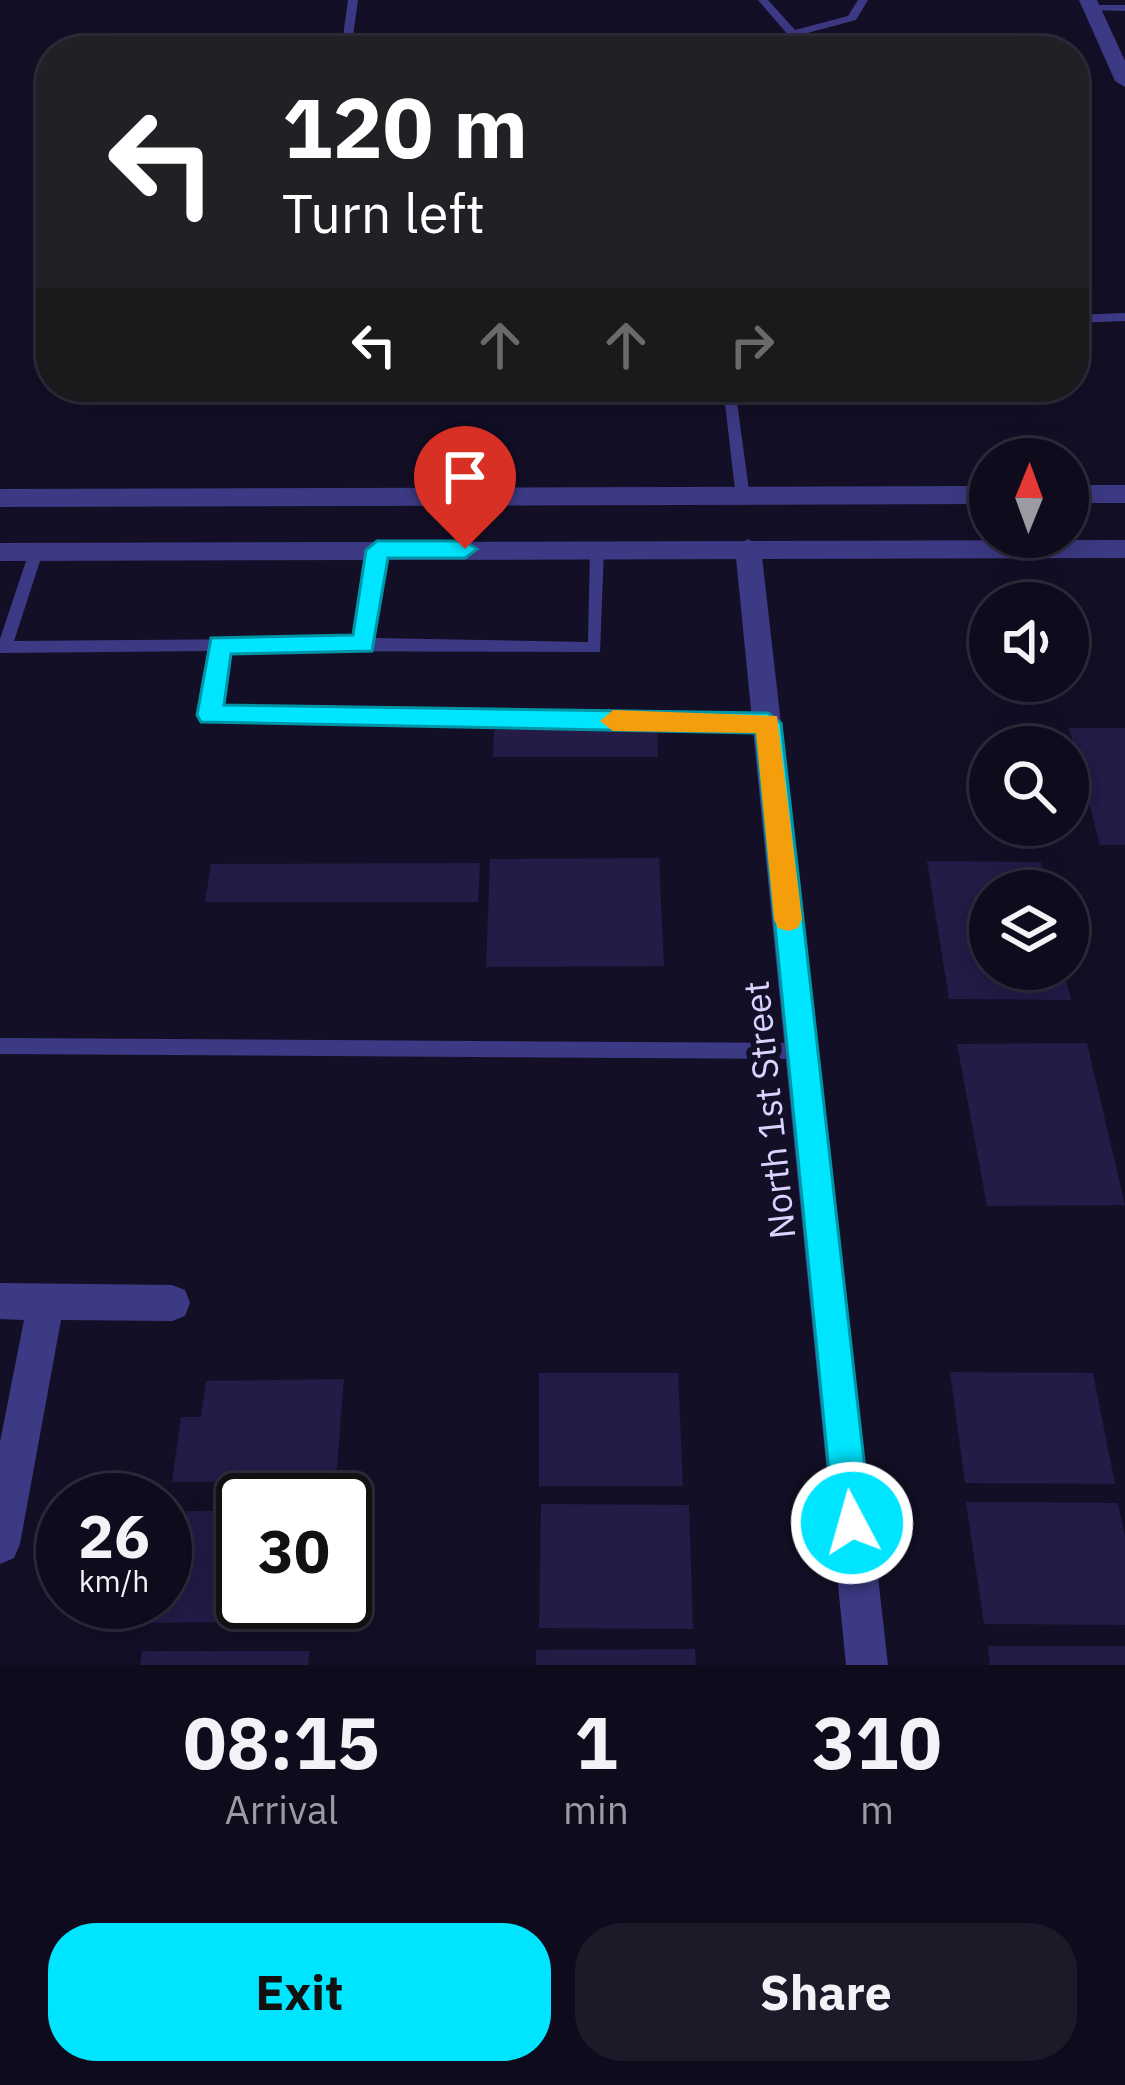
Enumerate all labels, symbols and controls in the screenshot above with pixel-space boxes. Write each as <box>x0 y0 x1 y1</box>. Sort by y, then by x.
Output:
text: 120 m <box>282 72 528 181</box>
icon: left <box>84 84 240 240</box>
text: Turn left <box>282 178 485 248</box>
icon: left <box>341 312 407 378</box>
icon: ahead <box>467 312 533 378</box>
icon: ahead <box>593 312 659 378</box>
icon: right <box>719 312 785 378</box>
pin <box>414 426 516 549</box>
north arrow <box>969 438 1089 558</box>
map controls <box>969 438 1089 990</box>
icon: arrive <box>432 444 498 510</box>
button: sound <box>969 582 1089 702</box>
button: search <box>969 726 1089 846</box>
button: layers <box>969 870 1089 990</box>
street label: North 1st Street <box>732 979 805 1241</box>
position arrow <box>789 1460 915 1586</box>
speed limit sign: 30 <box>216 1473 372 1629</box>
text: 26 <box>78 1496 150 1575</box>
text: km/h <box>79 1561 149 1600</box>
text: 08:15 <box>183 1695 380 1789</box>
text: 1 <box>574 1695 618 1789</box>
text: 310 <box>812 1695 942 1789</box>
text: Arrival <box>225 1784 338 1835</box>
text: min <box>563 1784 629 1835</box>
text: m <box>860 1784 894 1835</box>
button: Exit <box>48 1923 551 2061</box>
button: Share <box>575 1923 1077 2061</box>

